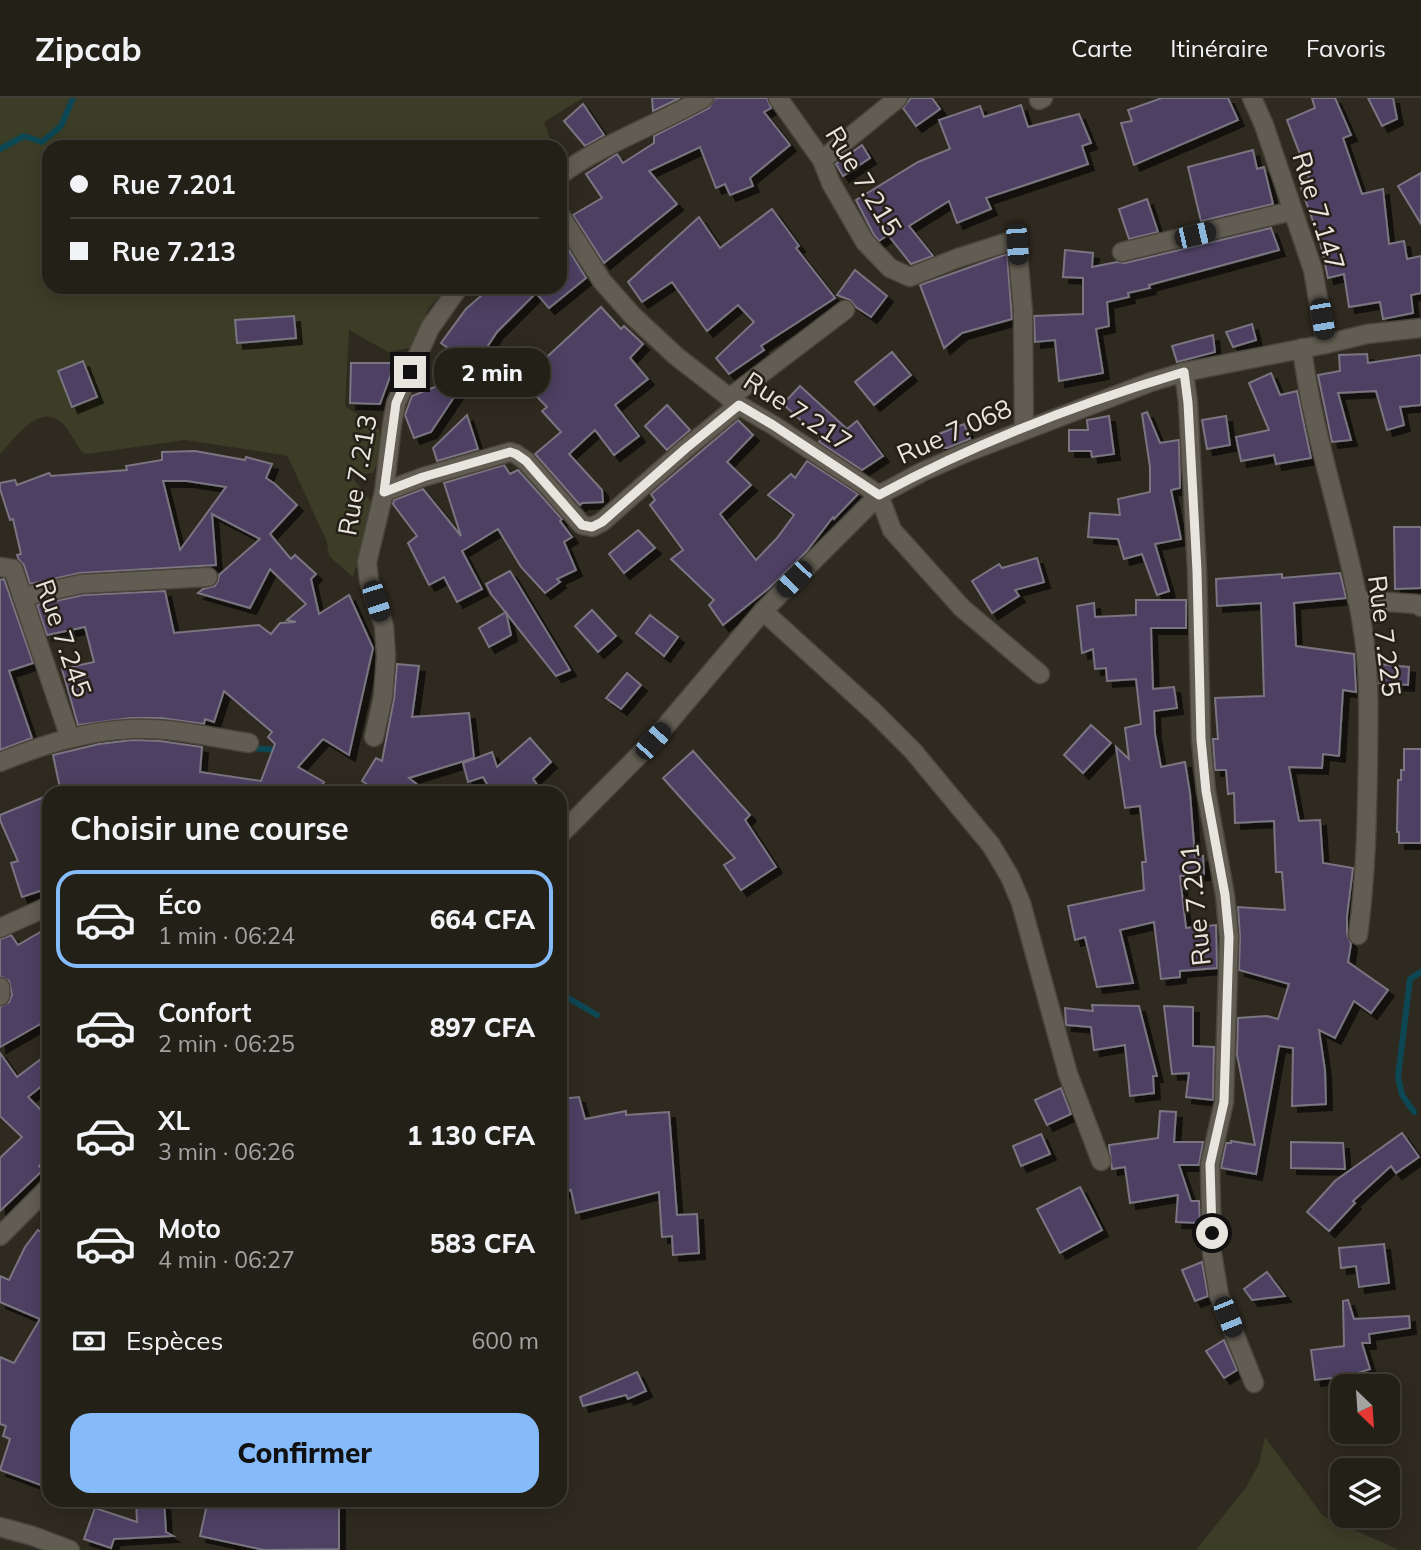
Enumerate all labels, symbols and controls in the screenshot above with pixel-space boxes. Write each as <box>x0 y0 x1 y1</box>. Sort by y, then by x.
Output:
text: Zipcab <box>35 28 142 69</box>
text: Carte <box>1071 33 1132 63</box>
text: Itinéraire <box>1170 33 1268 63</box>
text: Favoris <box>1306 33 1386 63</box>
street label: Rue 7.215 <box>818 120 910 242</box>
street label: Rue 7.147 <box>1285 148 1353 274</box>
text: Rue 7.201 <box>112 168 236 201</box>
car <box>1173 220 1218 250</box>
car <box>1006 222 1029 266</box>
text: Rue 7.213 <box>112 235 236 268</box>
car <box>1309 296 1336 342</box>
callout: 2 min <box>434 348 550 396</box>
route end <box>394 356 426 388</box>
text: 2 min <box>461 358 523 387</box>
street label: Rue 7.217 <box>738 364 858 458</box>
street label: Rue 7.068 <box>891 391 1017 471</box>
street label: Rue 7.213 <box>330 412 384 538</box>
car <box>772 557 817 601</box>
street label: Rue 7.225 <box>1361 573 1409 699</box>
street label: Rue 7.245 <box>28 575 100 701</box>
car <box>360 578 393 624</box>
car <box>632 718 675 764</box>
text: Choisir une course <box>70 808 349 848</box>
street label: Rue 7.201 <box>1172 842 1218 968</box>
icon: car <box>74 888 137 951</box>
text: Éco <box>158 888 202 921</box>
text: 664 CFA <box>430 903 535 936</box>
text: 1 min · 06:24 <box>158 921 295 950</box>
icon: car <box>74 996 137 1059</box>
text: Confort <box>158 996 251 1029</box>
text: 897 CFA <box>430 1011 535 1044</box>
text: 2 min · 06:25 <box>158 1029 295 1058</box>
icon: car <box>74 1104 137 1167</box>
text: XL <box>158 1104 190 1137</box>
text: 1 130 CFA <box>407 1119 535 1152</box>
text: 3 min · 06:26 <box>158 1137 295 1166</box>
icon: car <box>74 1212 137 1275</box>
text: Moto <box>158 1212 221 1245</box>
route start <box>1196 1217 1228 1249</box>
text: 583 CFA <box>430 1227 535 1260</box>
text: 4 min · 06:27 <box>158 1245 295 1274</box>
car <box>1211 1294 1246 1340</box>
icon: cash <box>70 1322 108 1360</box>
text: Espèces <box>126 1324 223 1357</box>
text: 600 m <box>471 1326 539 1355</box>
north arrow <box>1330 1374 1400 1444</box>
map controls <box>1330 1374 1400 1528</box>
button: Confirmer <box>70 1413 539 1493</box>
button: layers <box>1330 1458 1400 1528</box>

